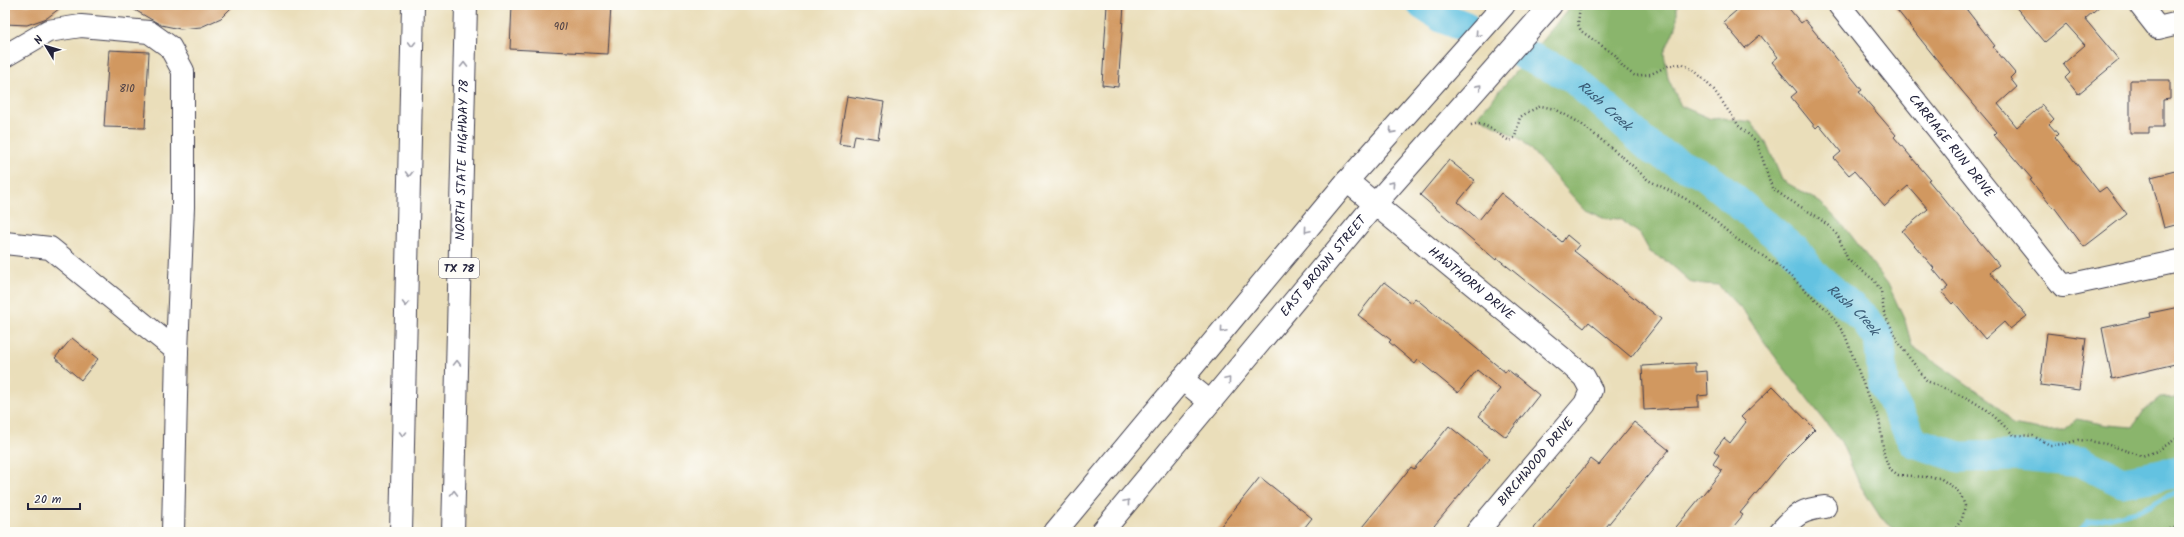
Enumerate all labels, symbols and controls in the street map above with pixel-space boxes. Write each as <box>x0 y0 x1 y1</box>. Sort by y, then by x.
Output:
house number: 901 <box>554 18 568 36</box>
north arrow <box>26 26 66 66</box>
one-way arrow <box>1475 29 1483 37</box>
text: N <box>30 32 48 49</box>
one-way arrow <box>408 41 416 47</box>
one-way arrow <box>460 62 468 68</box>
water label: Rush Creek <box>1573 76 1638 138</box>
street label: NORTH STATE HIGHWAY 78 <box>450 79 475 241</box>
house number: 810 <box>119 80 135 98</box>
one-way arrow <box>1474 84 1482 92</box>
street label: CARRIAGE RUN DRIVE <box>1903 89 1999 202</box>
one-way arrow <box>1389 127 1396 134</box>
one-way arrow <box>405 171 413 177</box>
one-way arrow <box>1388 181 1395 189</box>
street label: EAST BROWN STREET <box>1275 210 1372 321</box>
one-way arrow <box>1304 225 1311 232</box>
street label: HAWTHORN DRIVE <box>1423 241 1519 326</box>
road number: TX 78 <box>439 258 479 278</box>
water label: Rush Creek <box>1822 279 1886 342</box>
one-way arrow <box>402 301 410 307</box>
one-way arrow <box>1221 325 1228 332</box>
one-way arrow <box>453 360 461 366</box>
one-way arrow <box>1223 378 1230 385</box>
street label: BIRCHWOOD DRIVE <box>1492 413 1580 511</box>
one-way arrow <box>399 431 407 437</box>
scale bar <box>28 485 80 511</box>
text: 20 m <box>34 490 62 509</box>
one-way arrow <box>450 490 458 496</box>
one-way arrow <box>1122 499 1129 507</box>

